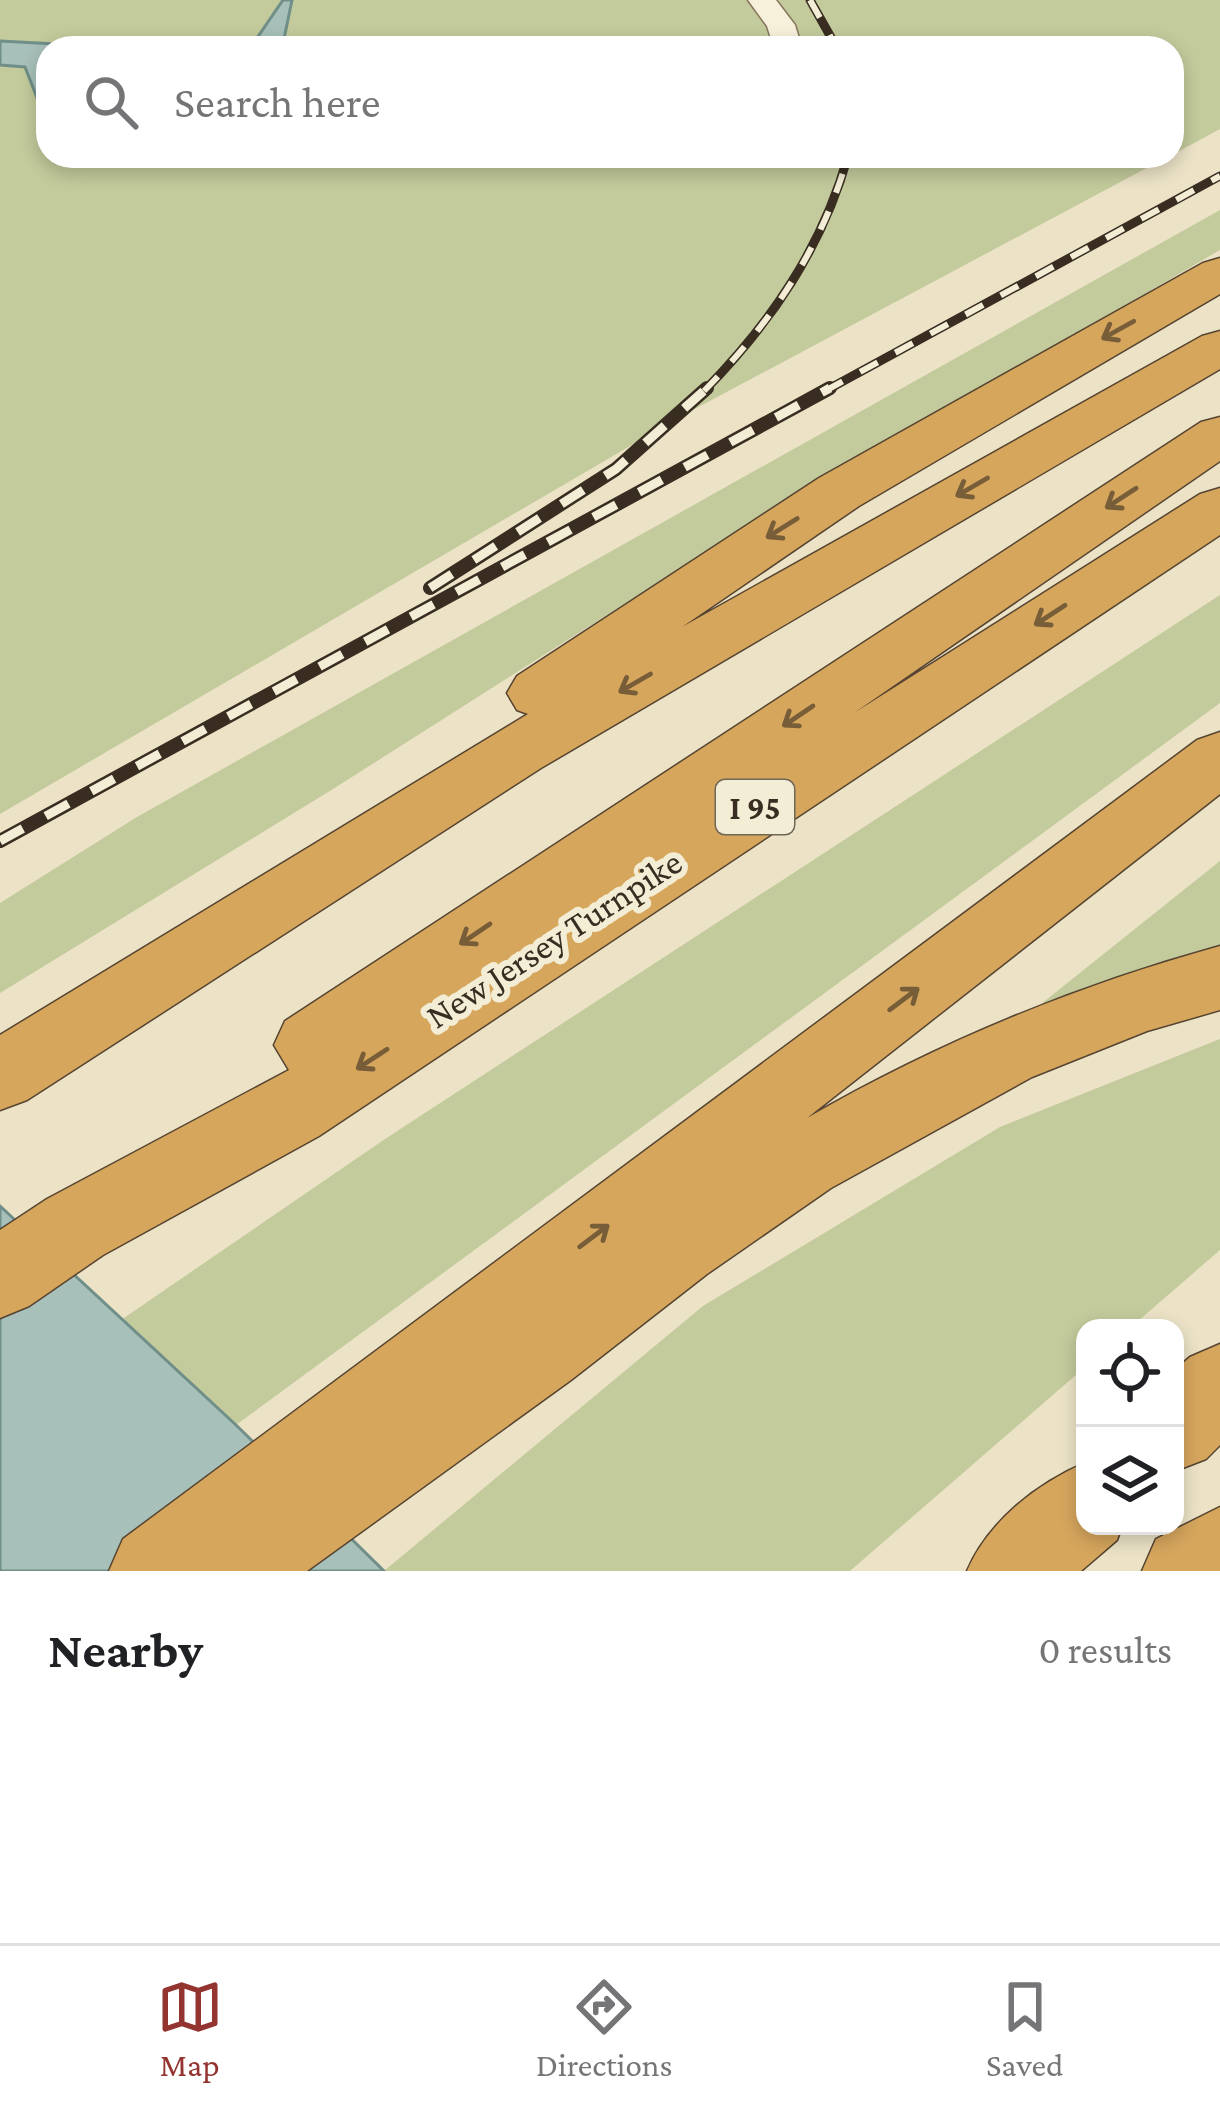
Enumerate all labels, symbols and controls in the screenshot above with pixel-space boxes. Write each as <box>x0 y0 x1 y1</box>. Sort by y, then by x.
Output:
search box <box>36 36 1184 168</box>
icon: search <box>78 69 144 135</box>
text: Search here <box>174 77 381 127</box>
one-way arrow <box>1101 318 1136 342</box>
one-way arrow <box>955 475 990 499</box>
one-way arrow <box>1105 485 1139 510</box>
one-way arrow <box>766 516 800 541</box>
one-way arrow <box>1034 602 1068 627</box>
one-way arrow <box>618 672 653 696</box>
one-way arrow <box>782 703 815 728</box>
road number: I 95 <box>716 780 794 834</box>
street label: New Jersey Turnpike <box>419 842 689 1036</box>
one-way arrow <box>458 921 492 946</box>
one-way arrow <box>887 987 920 1012</box>
one-way arrow <box>356 1046 390 1071</box>
one-way arrow <box>577 1223 610 1249</box>
map controls <box>1076 1319 1184 1535</box>
button: locate <box>1076 1319 1184 1427</box>
button: layers <box>1076 1427 1184 1535</box>
text: Nearby <box>48 1621 203 1678</box>
text: 0 results <box>1038 1628 1172 1671</box>
tab: Map <box>157 1974 223 2083</box>
tab: Directions <box>536 1974 673 2083</box>
tab: Saved <box>986 1974 1063 2083</box>

